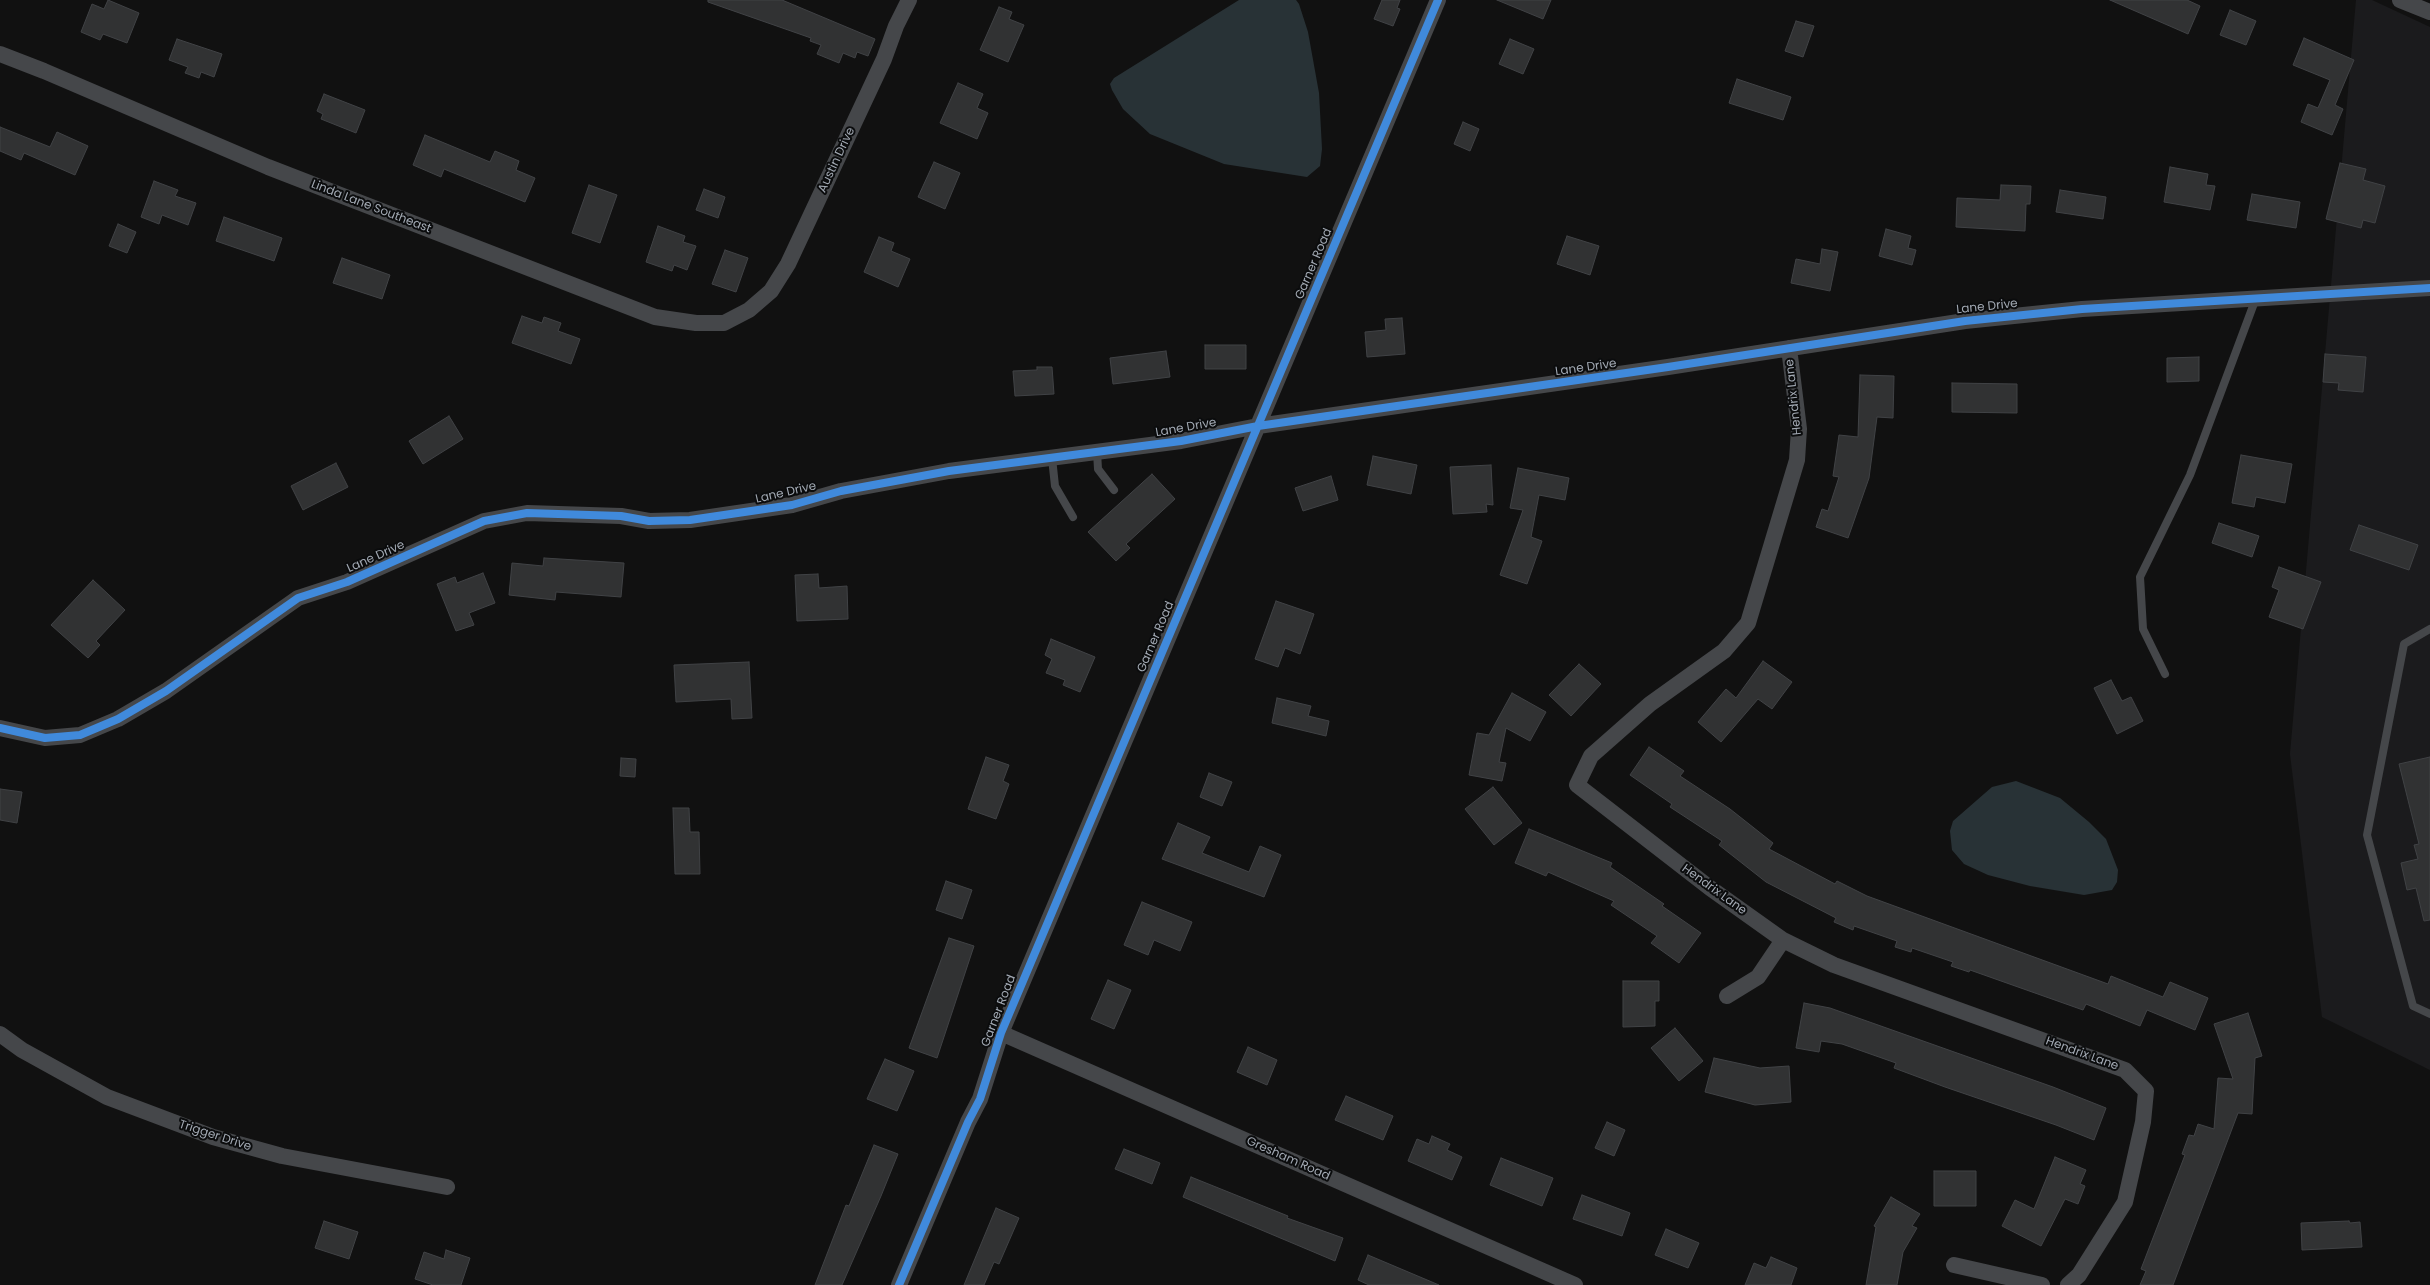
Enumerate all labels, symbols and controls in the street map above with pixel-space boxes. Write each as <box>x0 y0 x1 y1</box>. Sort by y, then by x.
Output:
street label: Austin Drive <box>816 125 858 195</box>
street label: Linda Lane Southeast <box>309 177 433 237</box>
street label: Garner Road <box>1293 226 1335 302</box>
street label: Lane Drive <box>1956 297 2018 317</box>
street label: Lane Drive <box>1554 357 1618 379</box>
street label: Hendrix Lane <box>1783 358 1805 436</box>
street label: Lane Drive <box>1154 416 1218 440</box>
street label: Lane Drive <box>754 479 818 507</box>
street label: Lane Drive <box>345 538 407 576</box>
street label: Garner Road <box>1135 599 1177 675</box>
street label: Hendrix Lane <box>1679 862 1749 918</box>
street label: Garner Road <box>979 973 1019 1049</box>
street label: Hendrix Lane <box>2044 1034 2120 1074</box>
street label: Trigger Drive <box>177 1118 253 1154</box>
street label: Gresham Road <box>1244 1134 1332 1184</box>

